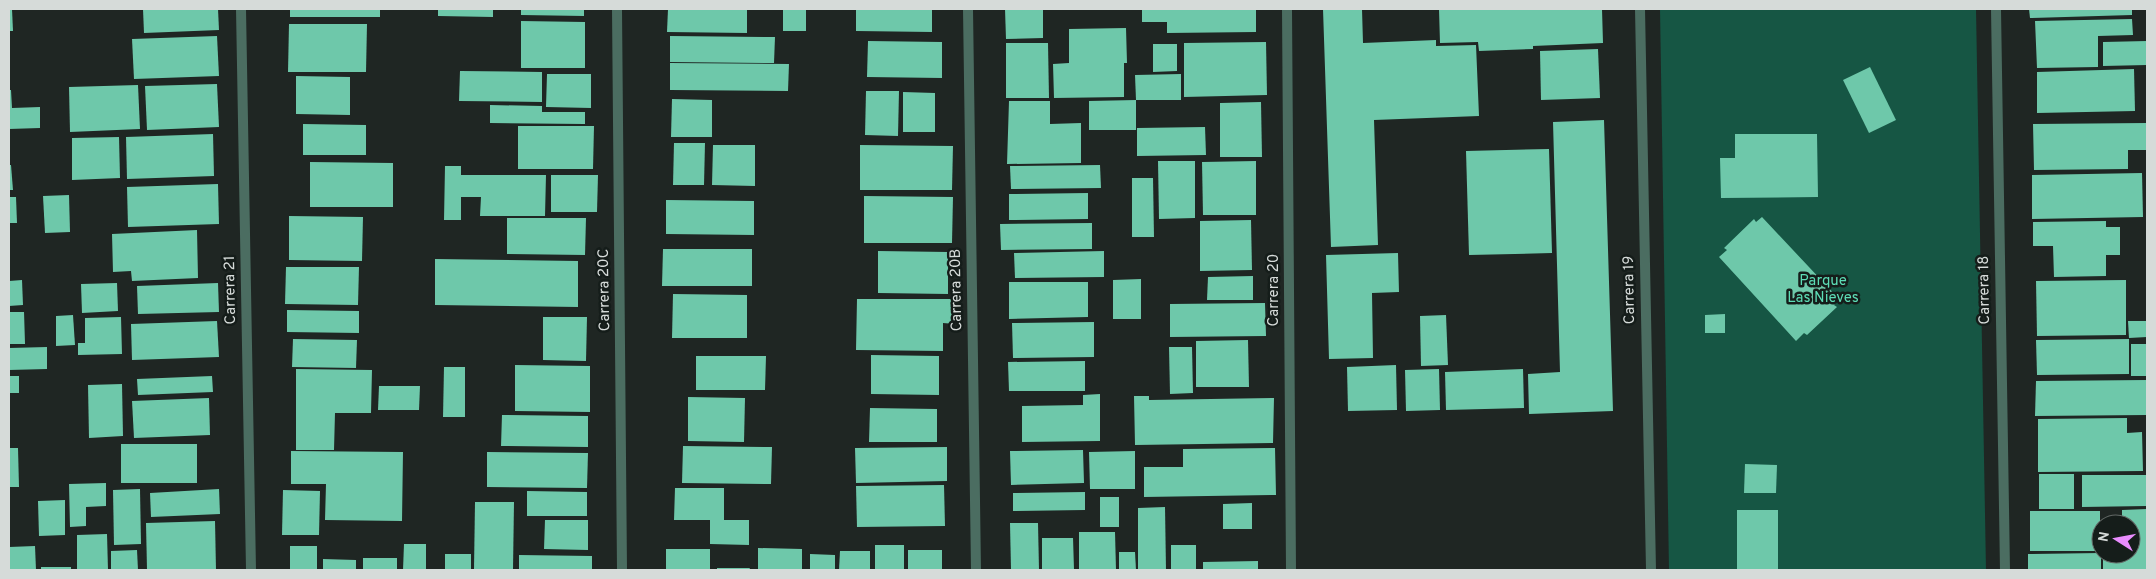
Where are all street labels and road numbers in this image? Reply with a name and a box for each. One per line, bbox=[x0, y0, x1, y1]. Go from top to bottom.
street label: Carrera 20C bbox=[595, 248, 615, 332]
street label: Carrera 20B bbox=[947, 248, 967, 332]
street label: Carrera 20 bbox=[1265, 254, 1284, 327]
street label: Carrera 21 bbox=[221, 255, 241, 325]
street label: Carrera 19 bbox=[1620, 255, 1640, 325]
street label: Carrera 18 bbox=[1975, 255, 1995, 325]

